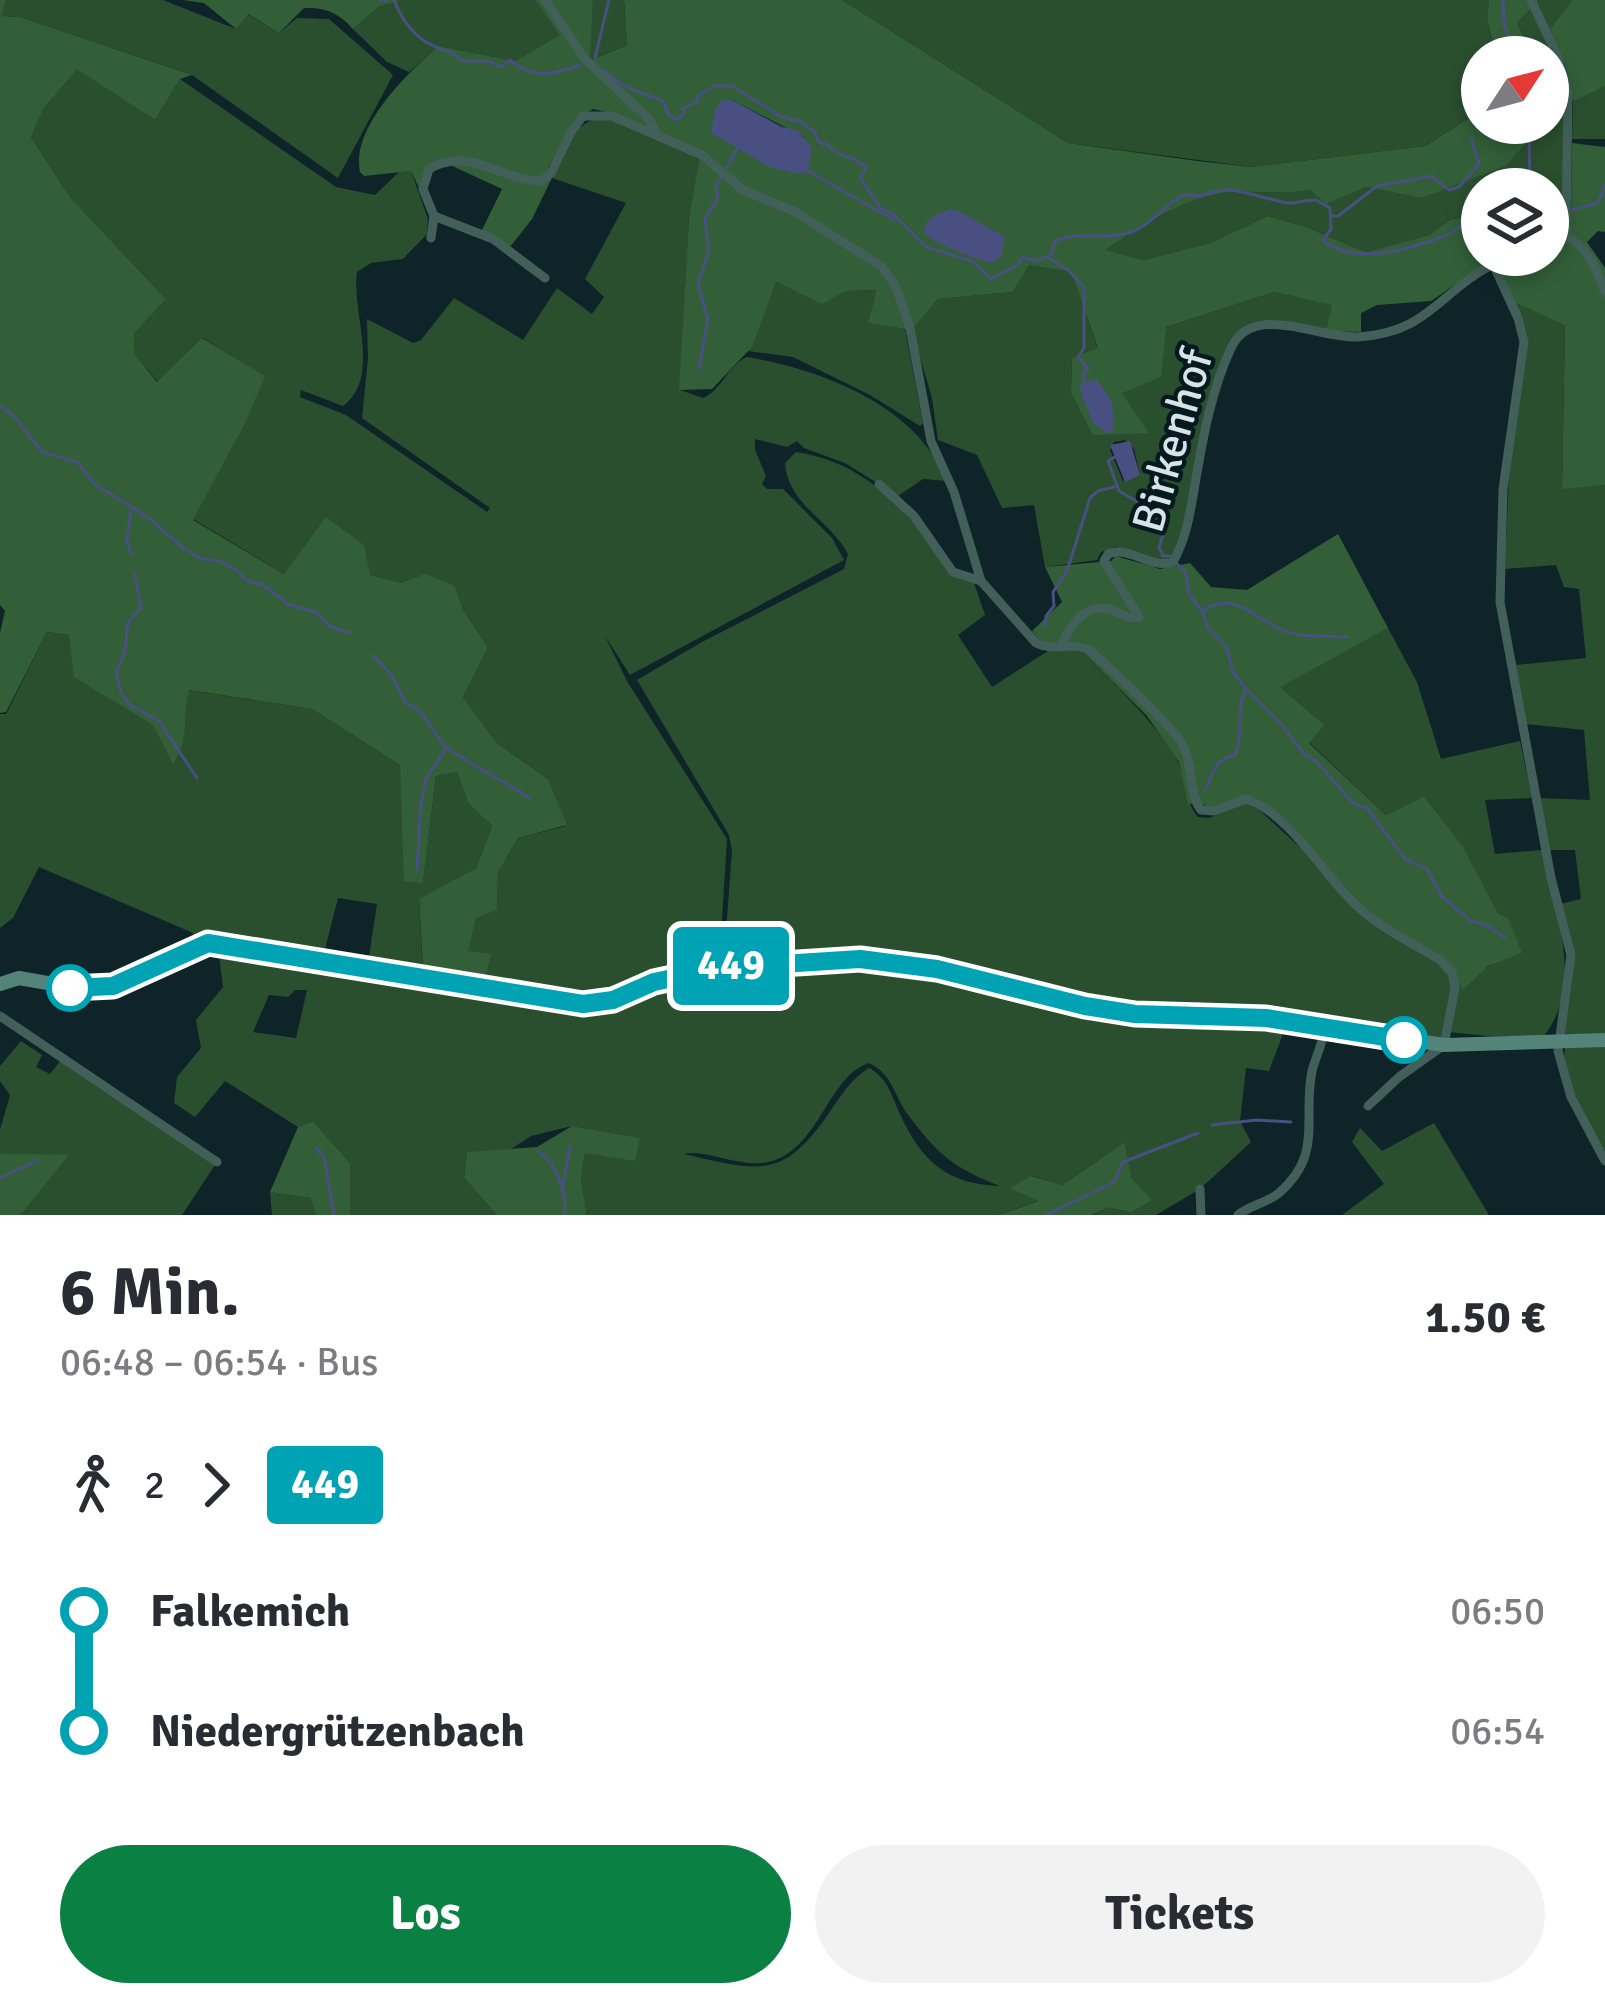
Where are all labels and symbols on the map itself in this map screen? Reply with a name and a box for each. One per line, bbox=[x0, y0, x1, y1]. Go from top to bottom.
north arrow bbox=[1461, 36, 1569, 144]
street label: Birkenhof bbox=[1121, 341, 1226, 539]
line badge: 449 bbox=[662, 927, 800, 1005]
unlabelled marker bbox=[48, 966, 92, 1010]
unlabelled marker bbox=[1382, 1018, 1426, 1062]

